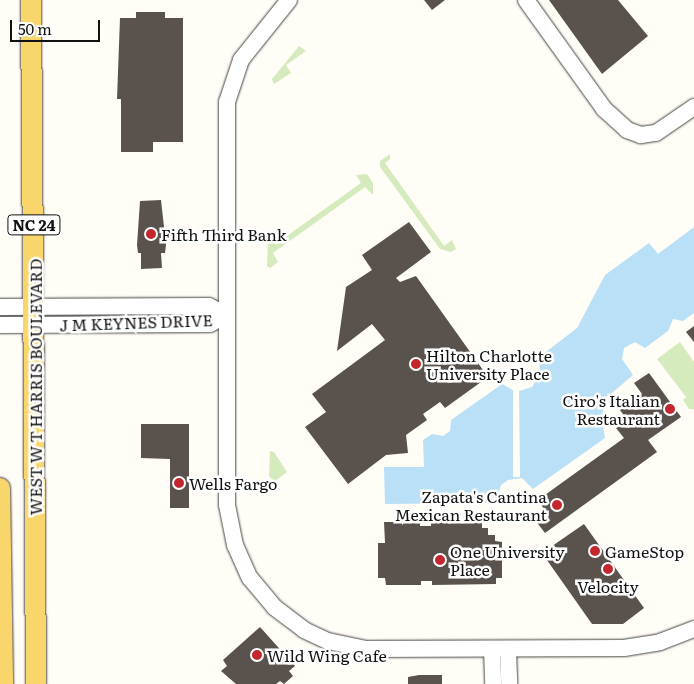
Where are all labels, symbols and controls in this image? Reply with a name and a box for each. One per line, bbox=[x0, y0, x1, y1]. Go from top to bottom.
scale bar bbox=[12, 10, 102, 42]
text: 50 m bbox=[18, 17, 52, 40]
road number: NC 24 bbox=[6, 212, 62, 238]
place label: Fifth Third Bank bbox=[161, 224, 287, 244]
marker: Fifth Third Bank bbox=[145, 228, 157, 240]
street label: WEST W T HARRIS BOULEVARD bbox=[25, 259, 45, 515]
street label: J M KEYNES DRIVE bbox=[59, 310, 213, 334]
place label: Hilton Charlotte University Place bbox=[426, 345, 552, 383]
marker: Hilton Charlotte University Place bbox=[410, 358, 422, 370]
place label: Ciro's Italian Restaurant bbox=[563, 390, 660, 428]
marker: Ciro's Italian Restaurant bbox=[664, 403, 676, 415]
place label: Wells Fargo bbox=[189, 473, 277, 493]
marker: Wells Fargo bbox=[173, 477, 185, 489]
place label: Zapata's Cantina Mexican Restaurant bbox=[395, 486, 547, 524]
marker: Zapata's Cantina Mexican Restaurant bbox=[551, 499, 563, 511]
place label: One University Place bbox=[450, 541, 565, 579]
place label: GameStop bbox=[605, 541, 684, 561]
marker: GameStop bbox=[589, 545, 601, 557]
marker: One University Place bbox=[434, 554, 446, 566]
marker: Velocity bbox=[602, 563, 614, 575]
place label: Velocity bbox=[577, 576, 639, 596]
place label: Wild Wing Cafe bbox=[267, 645, 387, 665]
marker: Wild Wing Cafe bbox=[251, 649, 263, 661]

